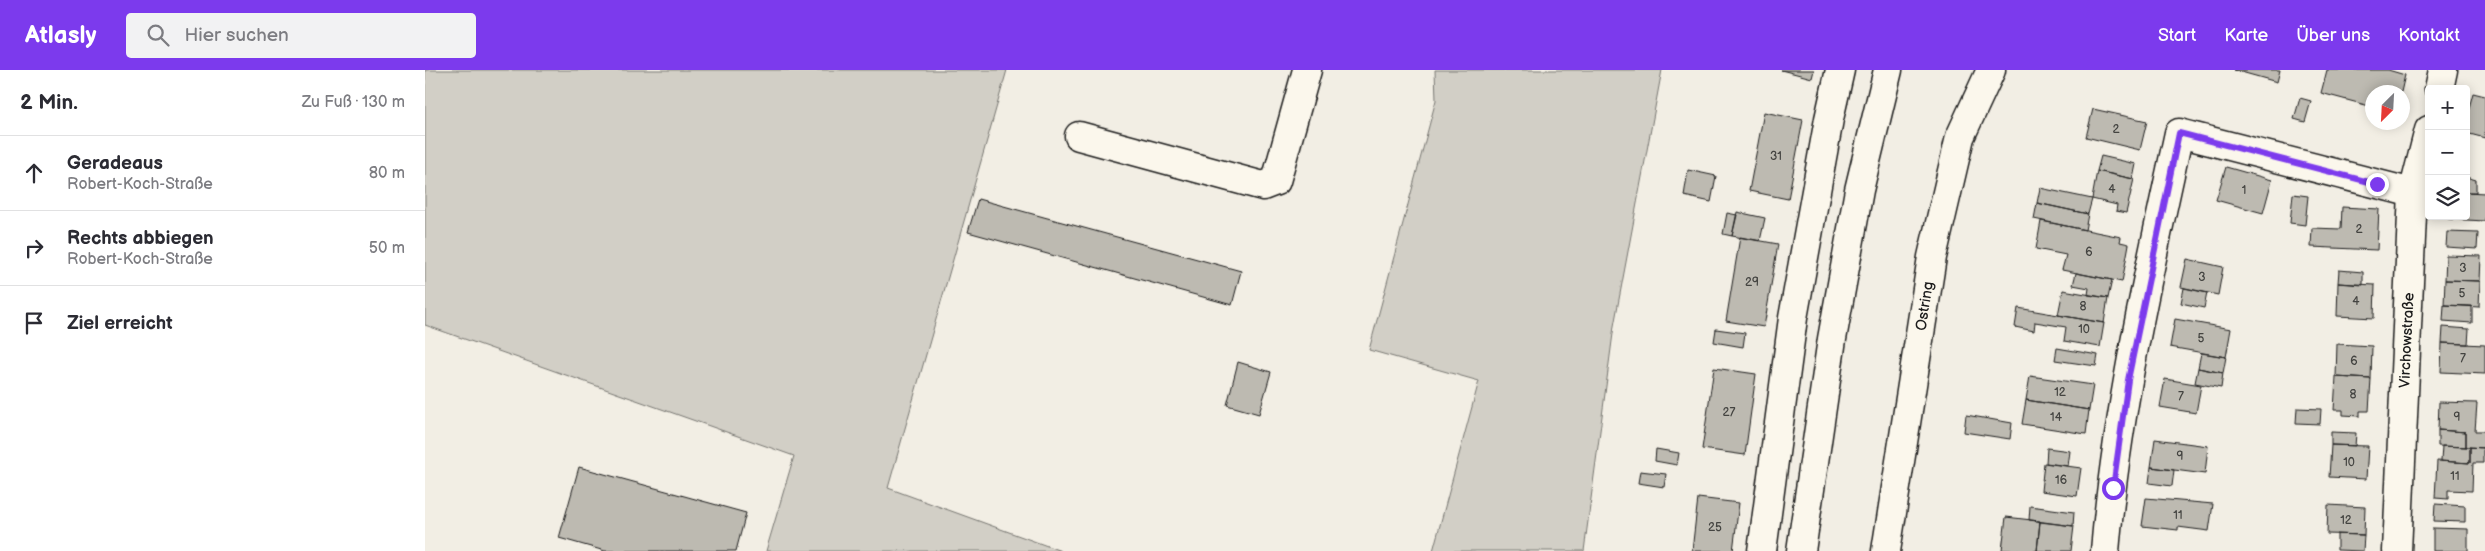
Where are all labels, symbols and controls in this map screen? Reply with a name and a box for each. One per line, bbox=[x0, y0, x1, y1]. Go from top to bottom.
search box bbox=[126, 13, 476, 58]
text: Atlasly bbox=[25, 21, 96, 50]
icon: search bbox=[144, 21, 172, 49]
text: Hier suchen bbox=[184, 24, 289, 47]
text: Start bbox=[2158, 25, 2196, 46]
text: Karte bbox=[2224, 25, 2268, 46]
text: Über uns bbox=[2296, 25, 2370, 46]
text: Kontakt bbox=[2398, 25, 2460, 46]
north arrow bbox=[2365, 85, 2410, 130]
map controls bbox=[2425, 85, 2470, 220]
button: + bbox=[2425, 85, 2470, 130]
text: 2 Min. bbox=[20, 90, 78, 115]
text: Zu Fuß · 130 m bbox=[302, 93, 405, 112]
house number: 2 bbox=[2112, 122, 2120, 137]
button: − bbox=[2425, 130, 2470, 175]
house number: 31 bbox=[1770, 149, 1782, 164]
text: Geradeaus bbox=[67, 152, 163, 175]
icon: ahead bbox=[20, 159, 48, 187]
text: 80 m bbox=[369, 164, 405, 183]
route end bbox=[2366, 173, 2389, 196]
text: Robert-Koch-Straße bbox=[67, 175, 213, 194]
button: layers bbox=[2425, 175, 2470, 220]
house number: 4 bbox=[2108, 182, 2116, 197]
house number: 1 bbox=[2242, 183, 2246, 198]
house number: 2 bbox=[2355, 222, 2363, 237]
text: Rechts abbiegen bbox=[67, 227, 214, 250]
icon: right bbox=[20, 234, 48, 262]
text: 50 m bbox=[369, 239, 405, 258]
house number: 6 bbox=[2085, 245, 2093, 260]
text: Robert-Koch-Straße bbox=[67, 250, 213, 269]
house number: 3 bbox=[2459, 261, 2467, 276]
house number: 3 bbox=[2198, 270, 2206, 285]
house number: 29 bbox=[1745, 275, 1759, 290]
street label: Ostring bbox=[1911, 280, 1938, 332]
house number: 5 bbox=[2459, 286, 2466, 301]
street label: Virchowstraße bbox=[2395, 292, 2418, 388]
house number: 4 bbox=[2352, 294, 2360, 309]
house number: 8 bbox=[2080, 299, 2087, 314]
icon: arrive bbox=[20, 309, 48, 337]
text: Ziel erreicht bbox=[67, 312, 173, 335]
house number: 10 bbox=[2078, 322, 2090, 337]
house number: 5 bbox=[2198, 331, 2205, 346]
house number: 7 bbox=[2460, 351, 2466, 366]
house number: 6 bbox=[2350, 354, 2358, 369]
house number: 12 bbox=[2054, 385, 2066, 400]
house number: 8 bbox=[2350, 387, 2357, 402]
house number: 7 bbox=[2178, 389, 2184, 404]
house number: 27 bbox=[1723, 405, 1736, 420]
house number: 14 bbox=[2050, 410, 2063, 425]
house number: 9 bbox=[2454, 410, 2461, 425]
house number: 9 bbox=[2177, 449, 2184, 464]
house number: 10 bbox=[2343, 455, 2355, 470]
house number: 11 bbox=[2450, 469, 2460, 484]
house number: 16 bbox=[2055, 473, 2067, 488]
route start bbox=[2102, 477, 2125, 500]
house number: 11 bbox=[2173, 508, 2183, 523]
house number: 12 bbox=[2340, 513, 2352, 528]
house number: 25 bbox=[1708, 520, 1722, 535]

